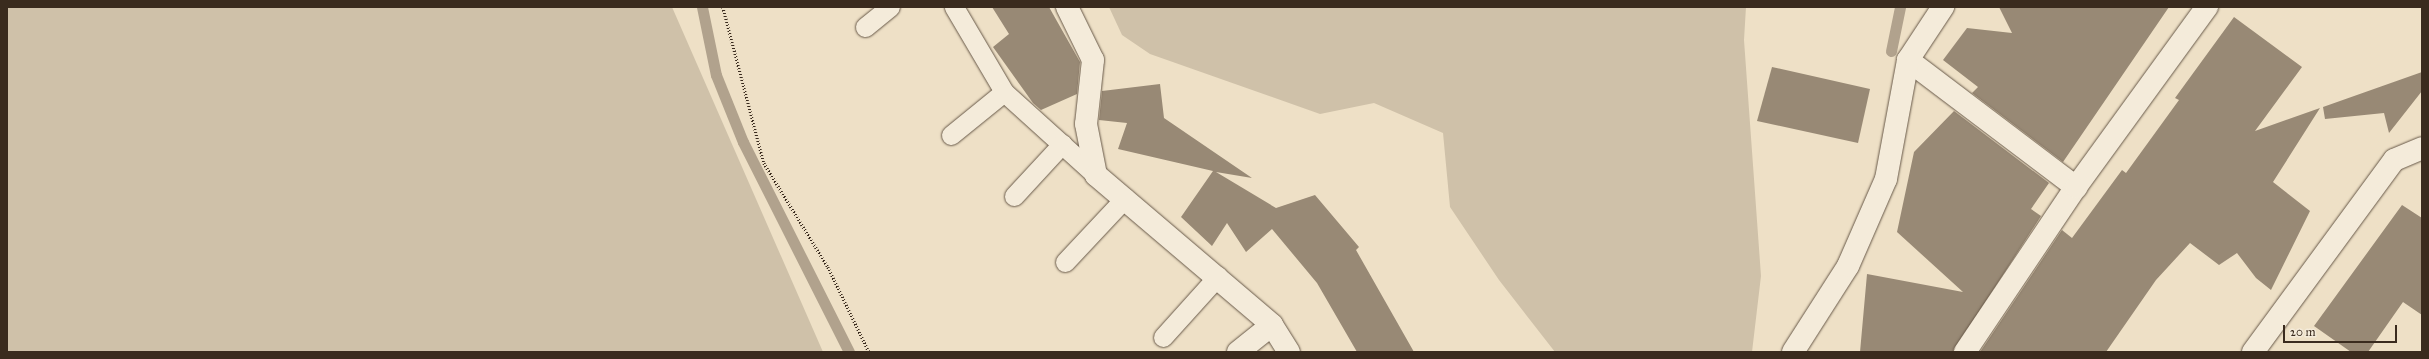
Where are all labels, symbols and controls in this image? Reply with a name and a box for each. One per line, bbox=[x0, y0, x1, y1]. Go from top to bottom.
scale bar bbox=[2285, 317, 2399, 343]
text: 20 m bbox=[2290, 325, 2316, 339]

